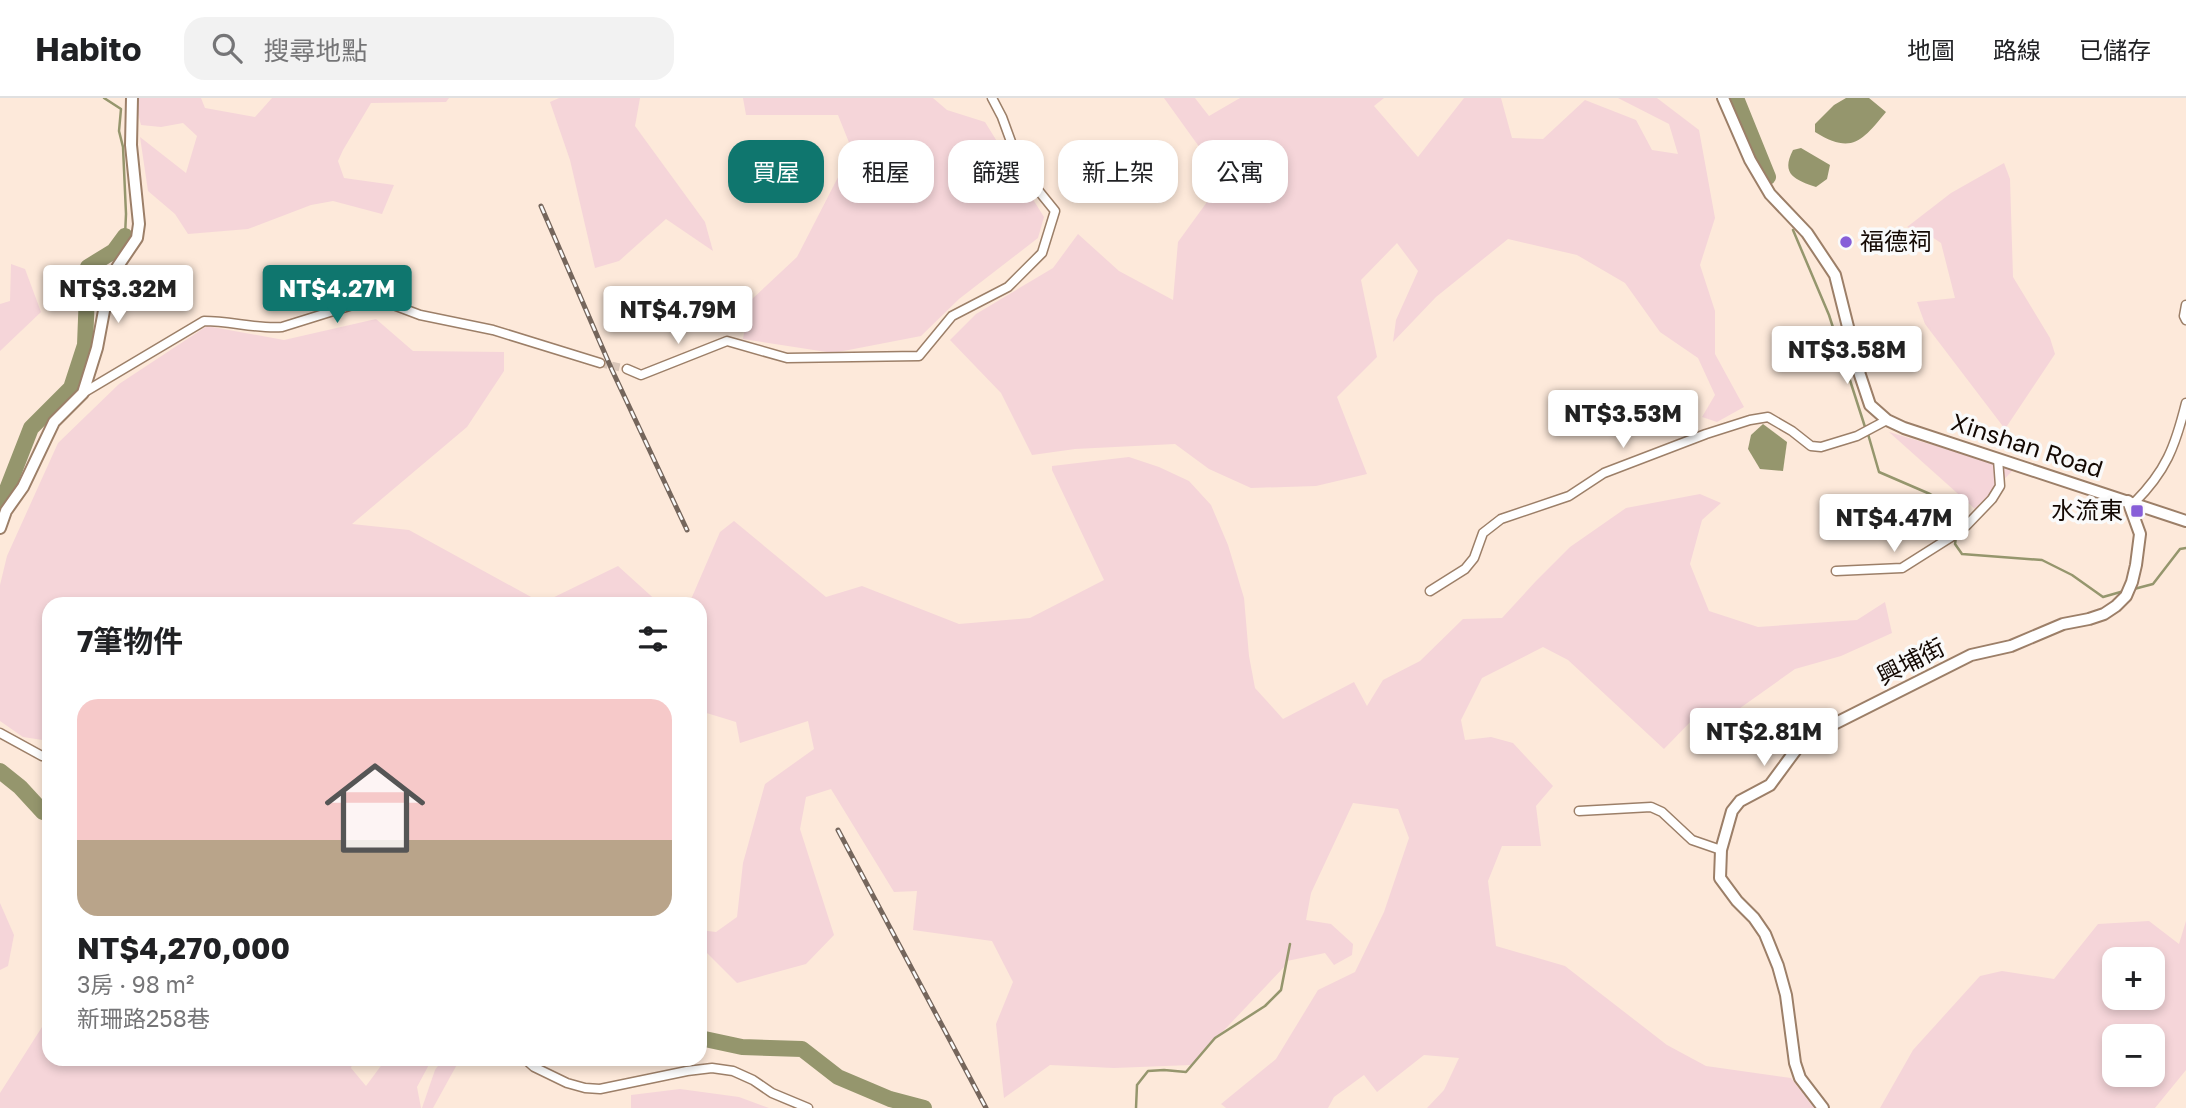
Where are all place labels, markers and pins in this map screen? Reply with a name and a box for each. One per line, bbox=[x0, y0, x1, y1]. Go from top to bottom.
place label: 福德祠 bbox=[1860, 226, 1932, 255]
marker: 福德祠 bbox=[1838, 234, 1854, 250]
pin: NT$3.32M bbox=[46, 266, 190, 325]
pin: NT$4.27M bbox=[265, 266, 409, 325]
pin: NT$4.79M bbox=[606, 286, 750, 346]
pin: NT$3.58M bbox=[1775, 327, 1919, 386]
pin: NT$3.53M bbox=[1551, 390, 1695, 450]
pin: NT$4.47M bbox=[1822, 494, 1966, 554]
place label: 水流東 bbox=[2051, 495, 2123, 524]
marker: 水流東 bbox=[2129, 503, 2145, 519]
pin: NT$2.81M bbox=[1692, 708, 1836, 768]

